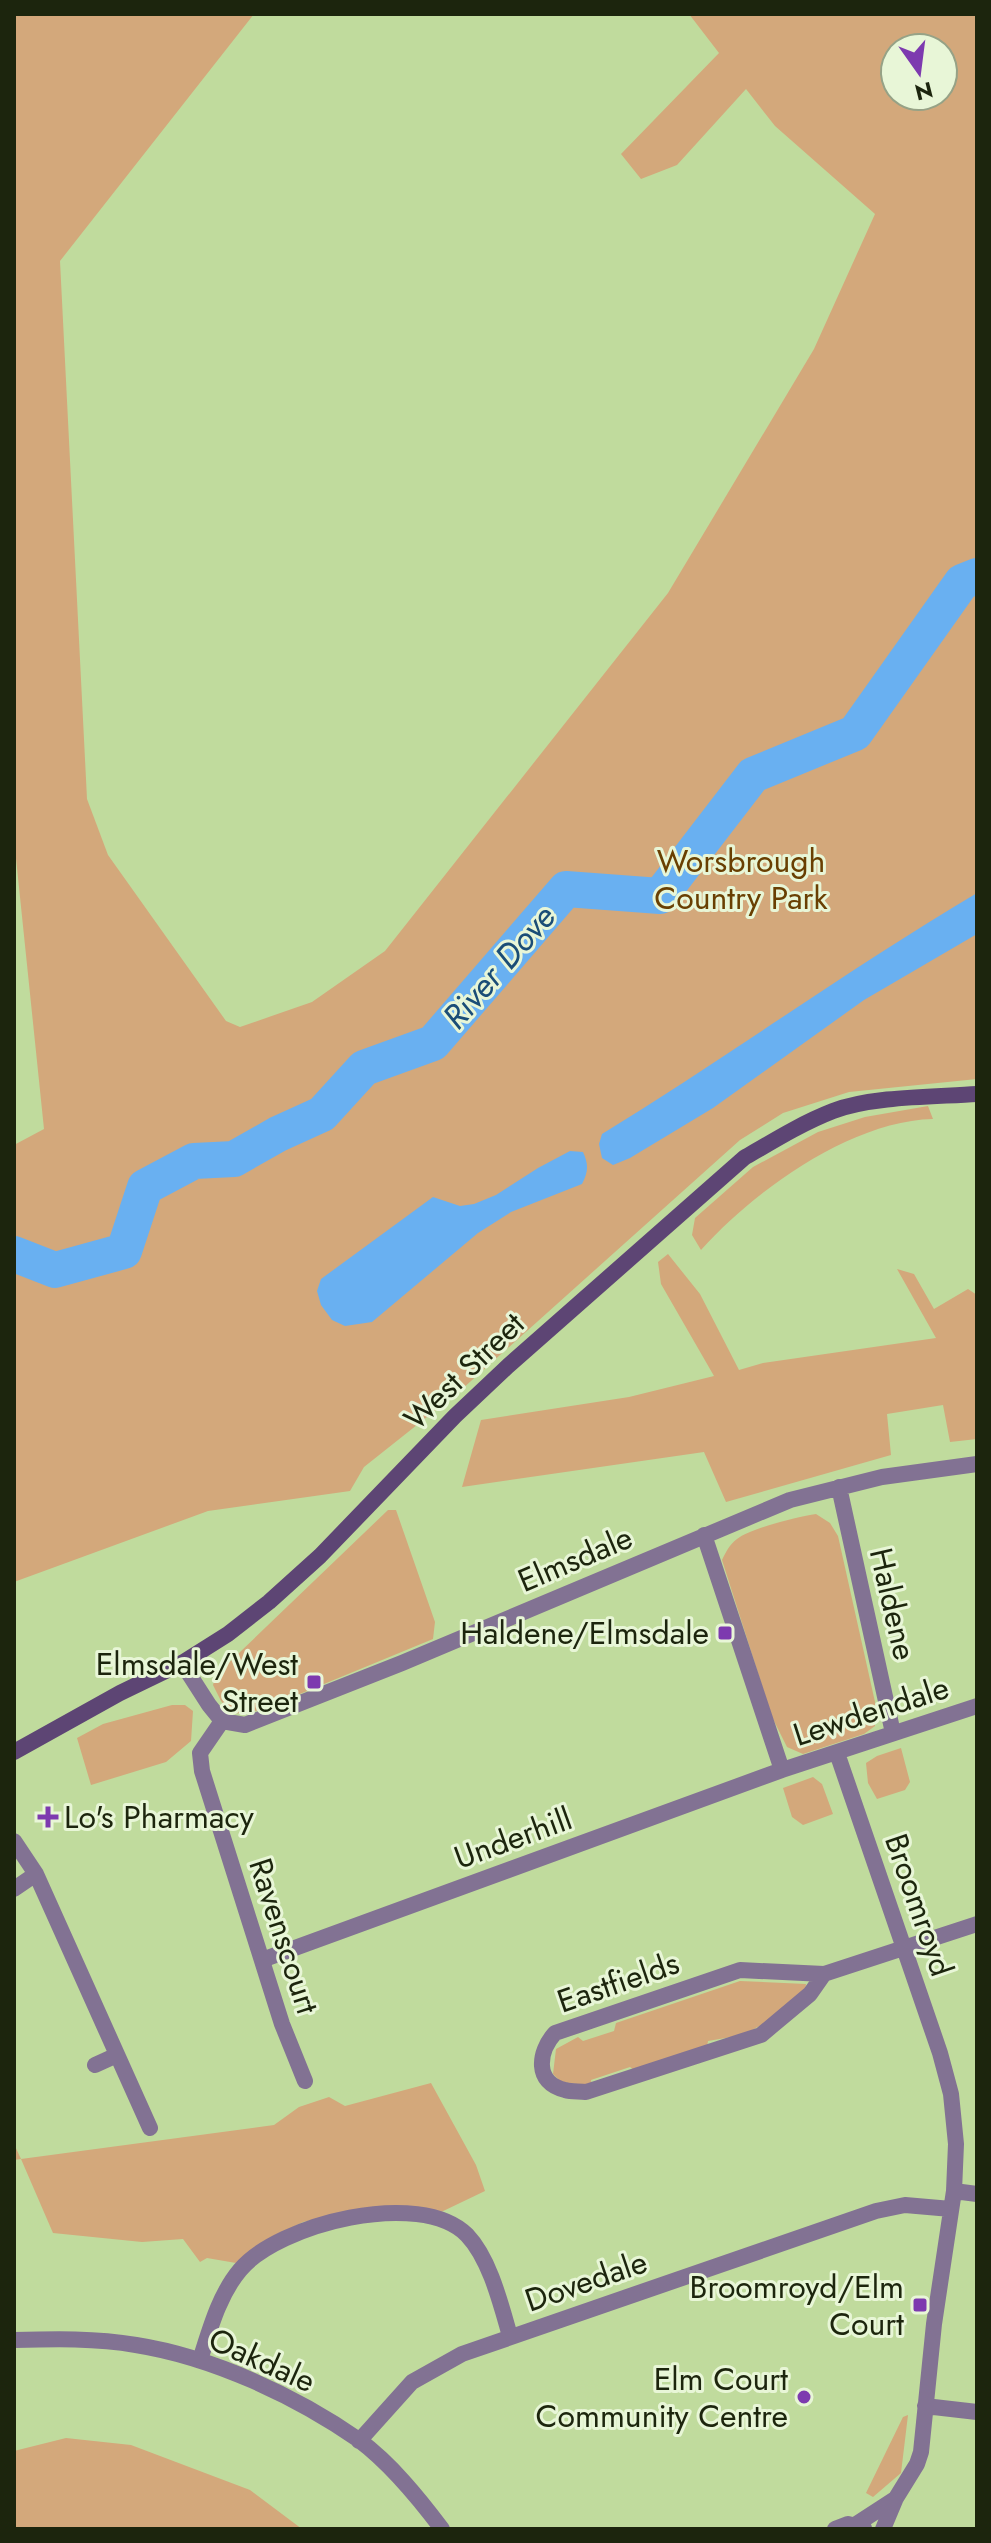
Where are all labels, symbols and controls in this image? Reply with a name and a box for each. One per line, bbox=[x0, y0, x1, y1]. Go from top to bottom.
north arrow bbox=[879, 32, 959, 112]
text: N bbox=[911, 74, 936, 109]
park label: Worsbrough Country Park bbox=[654, 838, 829, 921]
water label: River Dove bbox=[431, 894, 567, 1040]
street label: West Street bbox=[393, 1301, 535, 1440]
street label: Elmsdale bbox=[511, 1514, 639, 1604]
street label: Haldene bbox=[858, 1543, 928, 1665]
place label: Haldene/Elmsdale bbox=[460, 1610, 709, 1656]
marker: Haldene/Elmsdale bbox=[716, 1624, 734, 1642]
place label: Elmsdale/West Street bbox=[96, 1641, 298, 1724]
street label: Lewdendale bbox=[787, 1664, 955, 1758]
marker: Elmsdale/West Street bbox=[305, 1673, 323, 1691]
place label: Lo's Pharmacy bbox=[64, 1794, 255, 1840]
street label: Underhill bbox=[448, 1795, 578, 1881]
marker: Lo's Pharmacy bbox=[39, 1808, 57, 1826]
street label: Broomroyd bbox=[873, 1828, 965, 1982]
street label: Ravenscourt bbox=[237, 1852, 331, 2020]
street label: Eastfields bbox=[551, 1940, 685, 2024]
street label: Dovedale bbox=[519, 2239, 653, 2323]
place label: Broomroyd/Elm Court bbox=[690, 2264, 904, 2347]
marker: Broomroyd/Elm Court bbox=[911, 2296, 929, 2314]
street label: Oakdale bbox=[201, 2316, 323, 2404]
place label: Elm Court Community Centre bbox=[536, 2356, 788, 2439]
marker: Elm Court Community Centre bbox=[795, 2388, 813, 2406]

